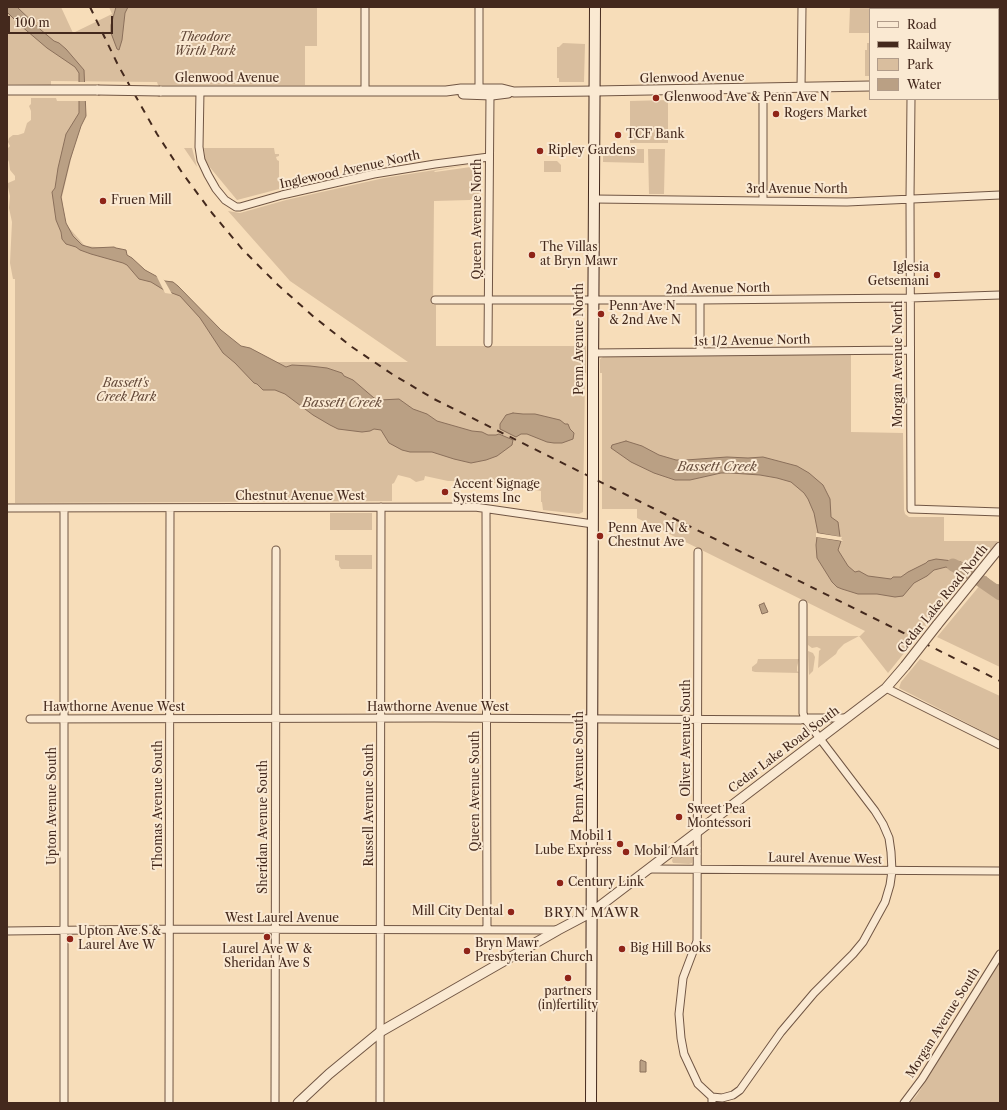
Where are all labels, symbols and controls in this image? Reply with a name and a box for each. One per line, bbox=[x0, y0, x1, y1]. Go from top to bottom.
scale bar bbox=[10, 8, 115, 34]
legend bbox=[869, 8, 999, 100]
text: 100 m bbox=[15, 15, 50, 30]
text: Road bbox=[907, 17, 937, 32]
park label: Theodore Wirth Park bbox=[174, 31, 236, 59]
text: Railway bbox=[907, 37, 952, 52]
text: Park bbox=[907, 57, 933, 72]
street label: Glenwood Avenue bbox=[640, 70, 744, 86]
street label: Glenwood Avenue bbox=[175, 72, 279, 86]
text: Water bbox=[907, 77, 941, 92]
place label: Glenwood Ave & Penn Ave N bbox=[664, 91, 830, 105]
marker: Glenwood Ave & Penn Ave N bbox=[651, 93, 661, 103]
place label: Rogers Market bbox=[784, 107, 867, 121]
marker: Rogers Market bbox=[771, 109, 781, 119]
place label: TCF Bank bbox=[626, 128, 684, 142]
marker: TCF Bank bbox=[613, 130, 623, 140]
place label: Ripley Gardens bbox=[548, 144, 635, 158]
marker: Ripley Gardens bbox=[535, 146, 545, 156]
street label: Inglewood Avenue North bbox=[279, 148, 421, 192]
street label: Queen Avenue North bbox=[471, 158, 485, 280]
street label: 3rd Avenue North bbox=[746, 183, 848, 197]
place label: Fruen Mill bbox=[111, 194, 172, 208]
marker: Fruen Mill bbox=[98, 196, 108, 206]
place label: The Villas at Bryn Mawr bbox=[540, 241, 618, 269]
marker: The Villas at Bryn Mawr bbox=[527, 250, 537, 260]
place label: Iglesia Getsemani bbox=[868, 261, 929, 289]
marker: Iglesia Getsemani bbox=[932, 270, 942, 280]
street label: 2nd Avenue North bbox=[666, 281, 770, 297]
street label: Penn Avenue North bbox=[573, 283, 587, 395]
place label: Penn Ave N & 2nd Ave N bbox=[609, 300, 681, 328]
street label: Morgan Avenue North bbox=[892, 300, 906, 428]
marker: Penn Ave N & 2nd Ave N bbox=[596, 309, 606, 319]
street label: 1st 1/2 Avenue North bbox=[694, 333, 810, 349]
park label: Bassett's Creek Park bbox=[96, 377, 156, 405]
water label: Bassett Creek bbox=[302, 395, 382, 411]
water label: Bassett Creek bbox=[677, 459, 757, 475]
place label: Accent Signage Systems Inc bbox=[453, 478, 540, 506]
marker: Accent Signage Systems Inc bbox=[440, 487, 450, 497]
street label: Chestnut Avenue West bbox=[235, 490, 365, 504]
place label: Penn Ave N & Chestnut Ave bbox=[608, 522, 688, 550]
marker: Penn Ave N & Chestnut Ave bbox=[595, 531, 605, 541]
street label: Cedar Lake Road North bbox=[895, 542, 991, 656]
street label: Oliver Avenue South bbox=[680, 679, 694, 797]
street label: Hawthorne Avenue West bbox=[43, 701, 185, 715]
street label: Hawthorne Avenue West bbox=[367, 701, 509, 715]
street label: Cedar Lake Road South bbox=[726, 704, 842, 796]
street label: Penn Avenue South bbox=[573, 711, 587, 823]
street label: Queen Avenue South bbox=[469, 730, 483, 852]
street label: Thomas Avenue South bbox=[152, 740, 166, 870]
street label: Russell Avenue South bbox=[363, 743, 377, 867]
street label: Upton Avenue South bbox=[46, 747, 60, 865]
street label: Sheridan Avenue South bbox=[257, 760, 271, 894]
place label: Sweet Pea Montessori bbox=[687, 803, 751, 831]
marker: Sweet Pea Montessori bbox=[674, 812, 684, 822]
place label: Mobil 1 Lube Express bbox=[535, 830, 612, 858]
marker: Mobil 1 Lube Express bbox=[615, 839, 625, 849]
place label: Mobil Mart bbox=[634, 845, 698, 859]
marker: Mobil Mart bbox=[621, 847, 631, 857]
street label: Laurel Avenue West bbox=[768, 851, 882, 867]
place label: Century Link bbox=[568, 876, 644, 890]
marker: Century Link bbox=[555, 878, 565, 888]
place label: Mill City Dental bbox=[412, 905, 503, 919]
district label: BRYN MAWR bbox=[544, 905, 640, 921]
marker: Mill City Dental bbox=[506, 907, 516, 917]
street label: West Laurel Avenue bbox=[225, 912, 339, 926]
place label: Upton Ave S & Laurel Ave W bbox=[78, 925, 161, 953]
marker: Laurel Ave W & Sheridan Ave S bbox=[262, 932, 272, 942]
marker: Upton Ave S & Laurel Ave W bbox=[65, 934, 75, 944]
place label: Bryn Mawr Presbyterian Church bbox=[475, 937, 593, 965]
place label: Big Hill Books bbox=[630, 942, 711, 956]
place label: Laurel Ave W & Sheridan Ave S bbox=[222, 943, 312, 971]
marker: Big Hill Books bbox=[617, 944, 627, 954]
marker: Bryn Mawr Presbyterian Church bbox=[462, 946, 472, 956]
street label: Morgan Avenue South bbox=[903, 965, 983, 1081]
marker: partners (in)fertility bbox=[563, 973, 573, 983]
place label: partners (in)fertility bbox=[538, 985, 598, 1013]

